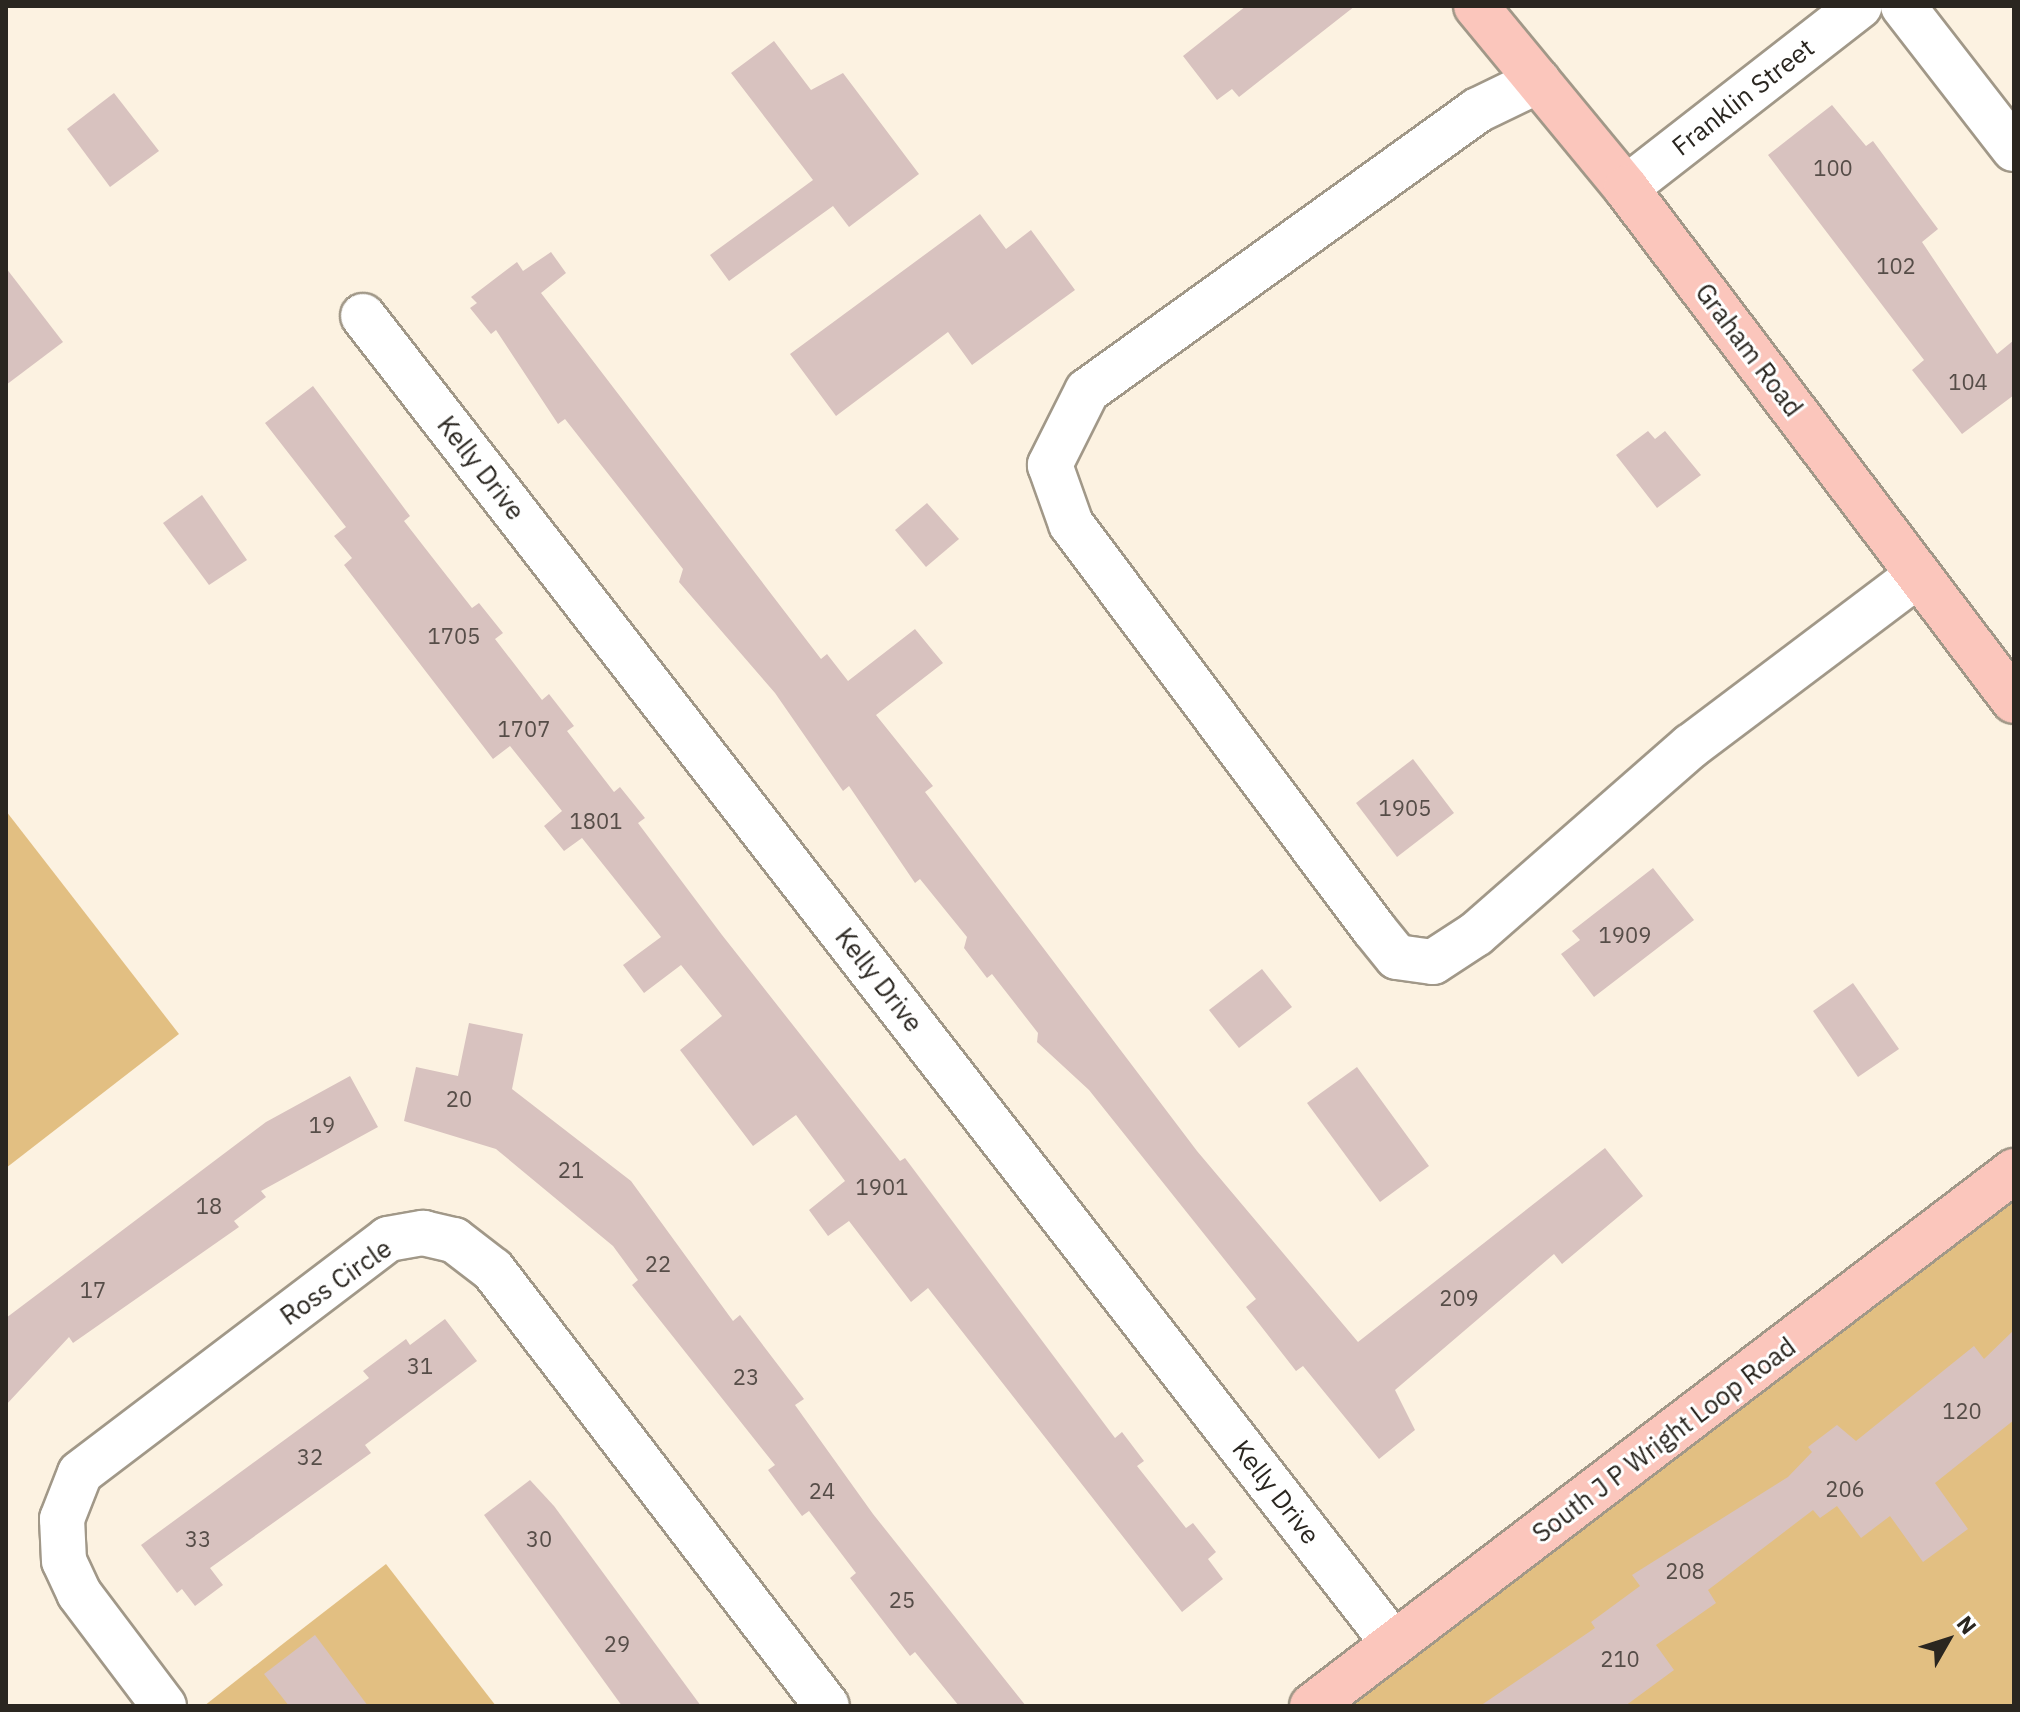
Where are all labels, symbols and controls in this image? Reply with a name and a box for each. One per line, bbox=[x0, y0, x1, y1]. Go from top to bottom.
street label: Franklin Street bbox=[1666, 32, 1820, 162]
house number: 100 bbox=[1813, 155, 1853, 181]
house number: 102 bbox=[1876, 253, 1916, 279]
street label: Graham Road bbox=[1689, 277, 1809, 423]
house number: 104 bbox=[1948, 369, 1988, 395]
street label: Kelly Drive bbox=[431, 410, 531, 526]
house number: 1705 bbox=[428, 623, 480, 649]
house number: 1707 bbox=[498, 716, 550, 742]
house number: 1905 bbox=[1379, 795, 1431, 821]
house number: 1801 bbox=[570, 808, 622, 834]
street label: Kelly Drive bbox=[829, 922, 929, 1038]
house number: 1909 bbox=[1599, 922, 1651, 948]
house number: 20 bbox=[446, 1086, 472, 1112]
house number: 19 bbox=[309, 1112, 335, 1138]
house number: 21 bbox=[558, 1157, 584, 1183]
house number: 1901 bbox=[856, 1174, 908, 1200]
house number: 18 bbox=[196, 1193, 222, 1219]
street label: Ross Circle bbox=[274, 1232, 398, 1332]
house number: 22 bbox=[645, 1251, 671, 1277]
house number: 17 bbox=[80, 1277, 106, 1303]
house number: 209 bbox=[1439, 1285, 1479, 1311]
street label: South J P Wright Loop Road bbox=[1526, 1331, 1802, 1549]
house number: 31 bbox=[407, 1353, 433, 1379]
house number: 23 bbox=[733, 1364, 759, 1390]
house number: 120 bbox=[1942, 1398, 1982, 1424]
street label: Kelly Drive bbox=[1226, 1434, 1326, 1550]
house number: 32 bbox=[297, 1444, 323, 1470]
house number: 206 bbox=[1825, 1476, 1865, 1502]
house number: 24 bbox=[809, 1478, 835, 1504]
house number: 33 bbox=[185, 1526, 211, 1552]
house number: 30 bbox=[526, 1526, 552, 1552]
house number: 208 bbox=[1665, 1558, 1705, 1584]
house number: 25 bbox=[889, 1587, 915, 1613]
north arrow bbox=[1908, 1600, 1988, 1680]
text: N bbox=[1951, 1609, 1983, 1640]
house number: 29 bbox=[604, 1631, 630, 1657]
house number: 210 bbox=[1600, 1646, 1640, 1672]

